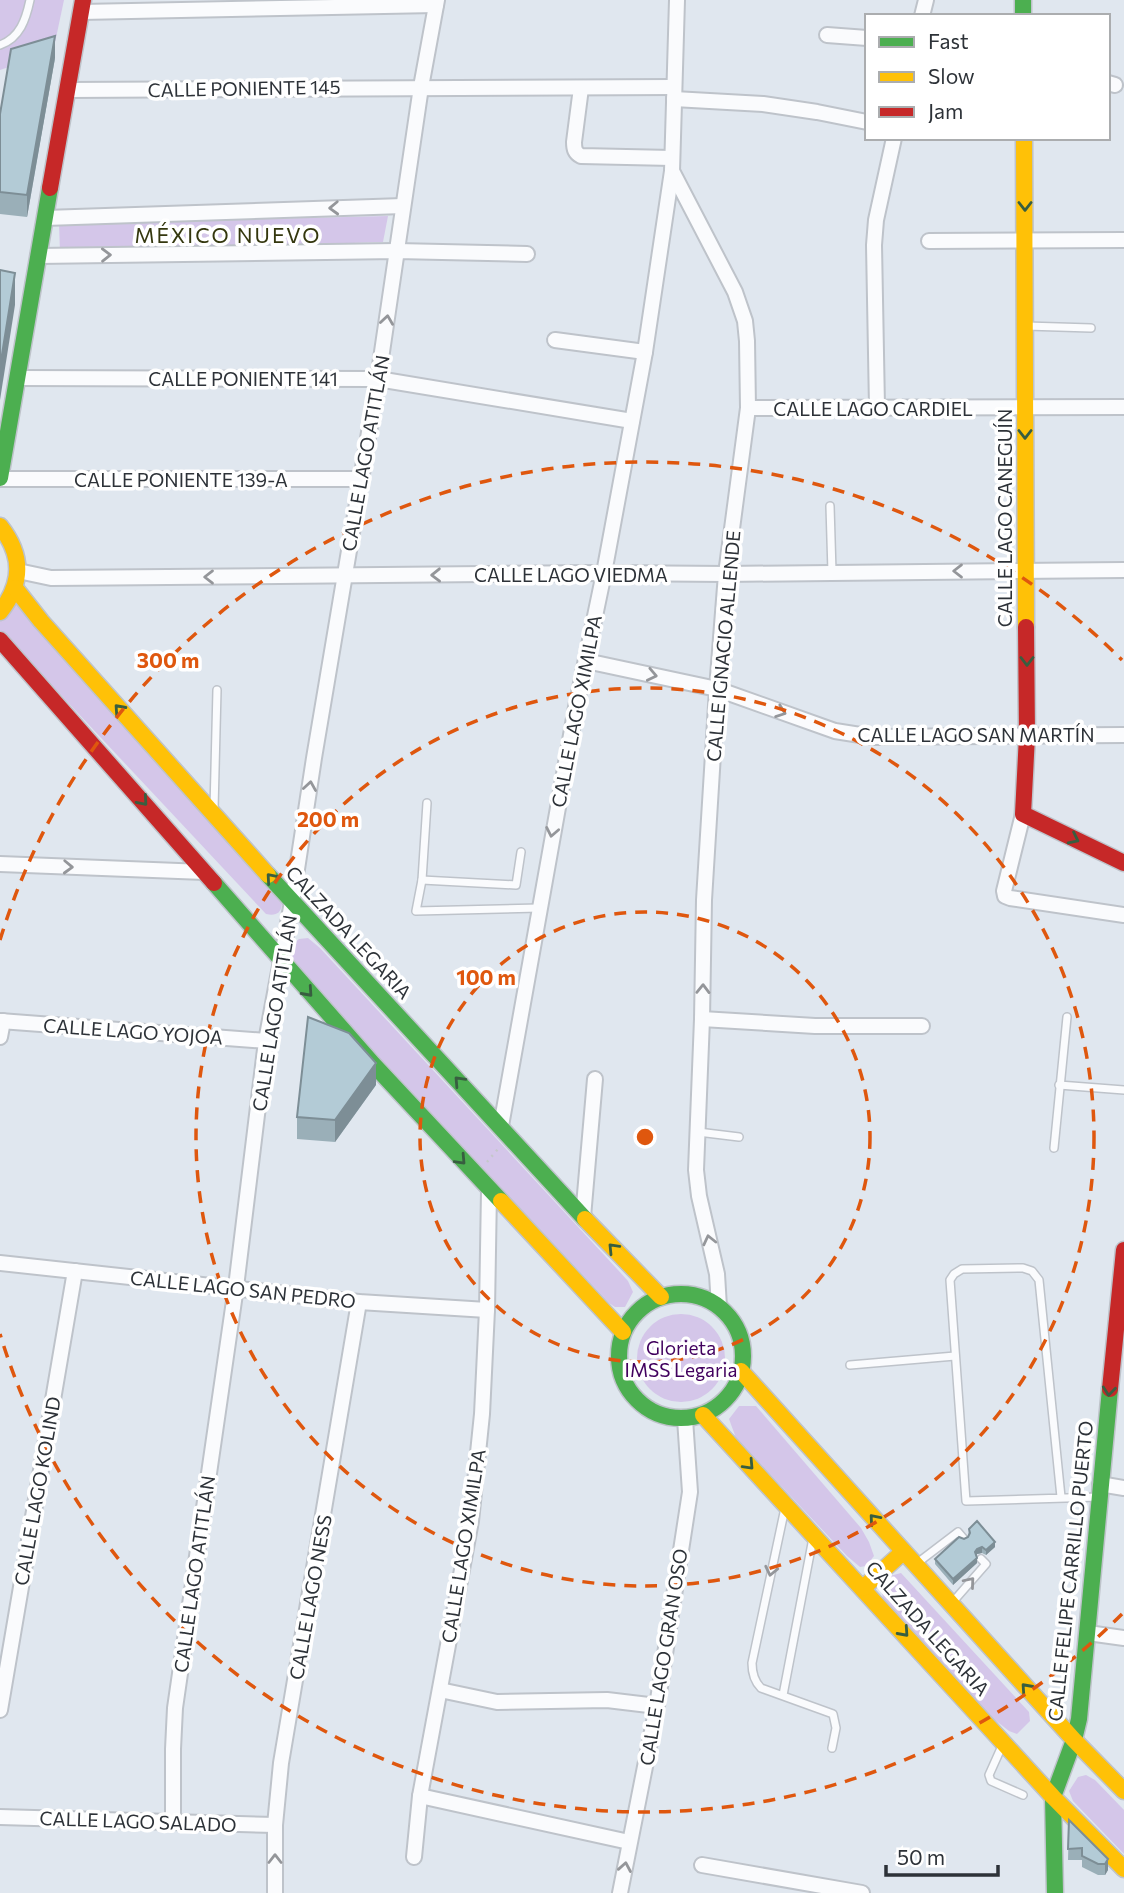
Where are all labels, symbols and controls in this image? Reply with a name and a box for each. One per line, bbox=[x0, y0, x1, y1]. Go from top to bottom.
legend bbox=[865, 14, 1110, 140]
text: Fast bbox=[928, 28, 969, 53]
text: Slow bbox=[928, 63, 975, 88]
street label: CALLE PONIENTE 145 bbox=[147, 75, 341, 101]
text: Jam bbox=[928, 98, 963, 123]
one-way arrow bbox=[329, 201, 340, 216]
one-way arrow bbox=[1017, 202, 1033, 212]
district label: MÉXICO NUEVO bbox=[134, 222, 322, 247]
one-way arrow bbox=[101, 248, 112, 263]
one-way arrow bbox=[379, 314, 394, 326]
street label: CALLE LAGO ATITLÁN bbox=[336, 353, 394, 553]
street label: CALLE PONIENTE 141 bbox=[148, 367, 338, 390]
street label: CALLE LAGO CARDIEL bbox=[773, 397, 973, 420]
street label: CALLE LAGO CANEGUÍN bbox=[993, 409, 1016, 627]
one-way arrow bbox=[1017, 429, 1033, 440]
street label: CALLE PONIENTE 139-A bbox=[74, 468, 288, 491]
street label: CALLE IGNACIO ALLENDE bbox=[701, 529, 745, 763]
street label: CALLE LAGO VIEDMA bbox=[474, 563, 668, 586]
one-way arrow bbox=[952, 563, 962, 579]
one-way arrow bbox=[430, 567, 441, 583]
one-way arrow bbox=[203, 569, 213, 585]
street label: CALLE LAGO XIMILPA bbox=[546, 613, 606, 809]
text: 300 m bbox=[137, 647, 199, 672]
one-way arrow bbox=[1019, 656, 1034, 667]
one-way arrow bbox=[646, 667, 658, 681]
one-way arrow bbox=[114, 704, 127, 717]
one-way arrow bbox=[775, 704, 787, 718]
street label: CALLE LAGO SAN MARTÍN bbox=[858, 723, 1095, 746]
one-way arrow bbox=[302, 780, 317, 792]
one-way arrow bbox=[135, 793, 147, 806]
text: 200 m bbox=[297, 806, 359, 831]
one-way arrow bbox=[546, 826, 561, 838]
one-way arrow bbox=[1067, 830, 1079, 844]
one-way arrow bbox=[63, 859, 74, 874]
street label: CALZADA LEGARIA bbox=[281, 861, 417, 1003]
one-way arrow bbox=[267, 873, 279, 886]
street label: CALLE LAGO ATITLÁN bbox=[247, 913, 301, 1113]
text: 100 m bbox=[456, 964, 516, 989]
one-way arrow bbox=[300, 983, 312, 996]
one-way arrow bbox=[695, 983, 711, 994]
street label: CALLE LAGO YOJOA bbox=[42, 1013, 224, 1049]
one-way arrow bbox=[454, 1076, 467, 1089]
centre of rings bbox=[633, 1125, 657, 1149]
one-way arrow bbox=[453, 1152, 465, 1165]
one-way arrow bbox=[702, 1234, 717, 1246]
one-way arrow bbox=[609, 1243, 622, 1256]
street label: CALLE LAGO SAN PEDRO bbox=[129, 1266, 357, 1312]
park label: Glorieta IMSS Legaria bbox=[625, 1336, 737, 1381]
one-way arrow bbox=[1102, 1386, 1117, 1397]
street label: CALLE LAGO KOLIND bbox=[9, 1395, 65, 1587]
street label: CALLE FELIPE CARRILLO PUERTO bbox=[1043, 1420, 1097, 1722]
street label: CALLE LAGO XIMILPA bbox=[436, 1447, 490, 1645]
one-way arrow bbox=[741, 1457, 754, 1470]
street label: CALLE LAGO ATITLÁN bbox=[169, 1474, 219, 1674]
street label: CALLE LAGO NESS bbox=[284, 1513, 336, 1681]
one-way arrow bbox=[870, 1514, 882, 1527]
street label: CALLE LAGO GRAN OSO bbox=[634, 1547, 692, 1767]
street label: CALZADA LEGARIA bbox=[861, 1556, 995, 1700]
one-way arrow bbox=[764, 1565, 779, 1577]
one-way arrow bbox=[962, 1577, 974, 1590]
one-way arrow bbox=[895, 1624, 908, 1637]
one-way arrow bbox=[1022, 1683, 1035, 1696]
street label: CALLE LAGO SALADO bbox=[39, 1806, 237, 1836]
scale bar bbox=[886, 1834, 998, 1878]
text: 50 m bbox=[897, 1844, 945, 1869]
one-way arrow bbox=[267, 1853, 283, 1864]
one-way arrow bbox=[617, 1862, 632, 1873]

